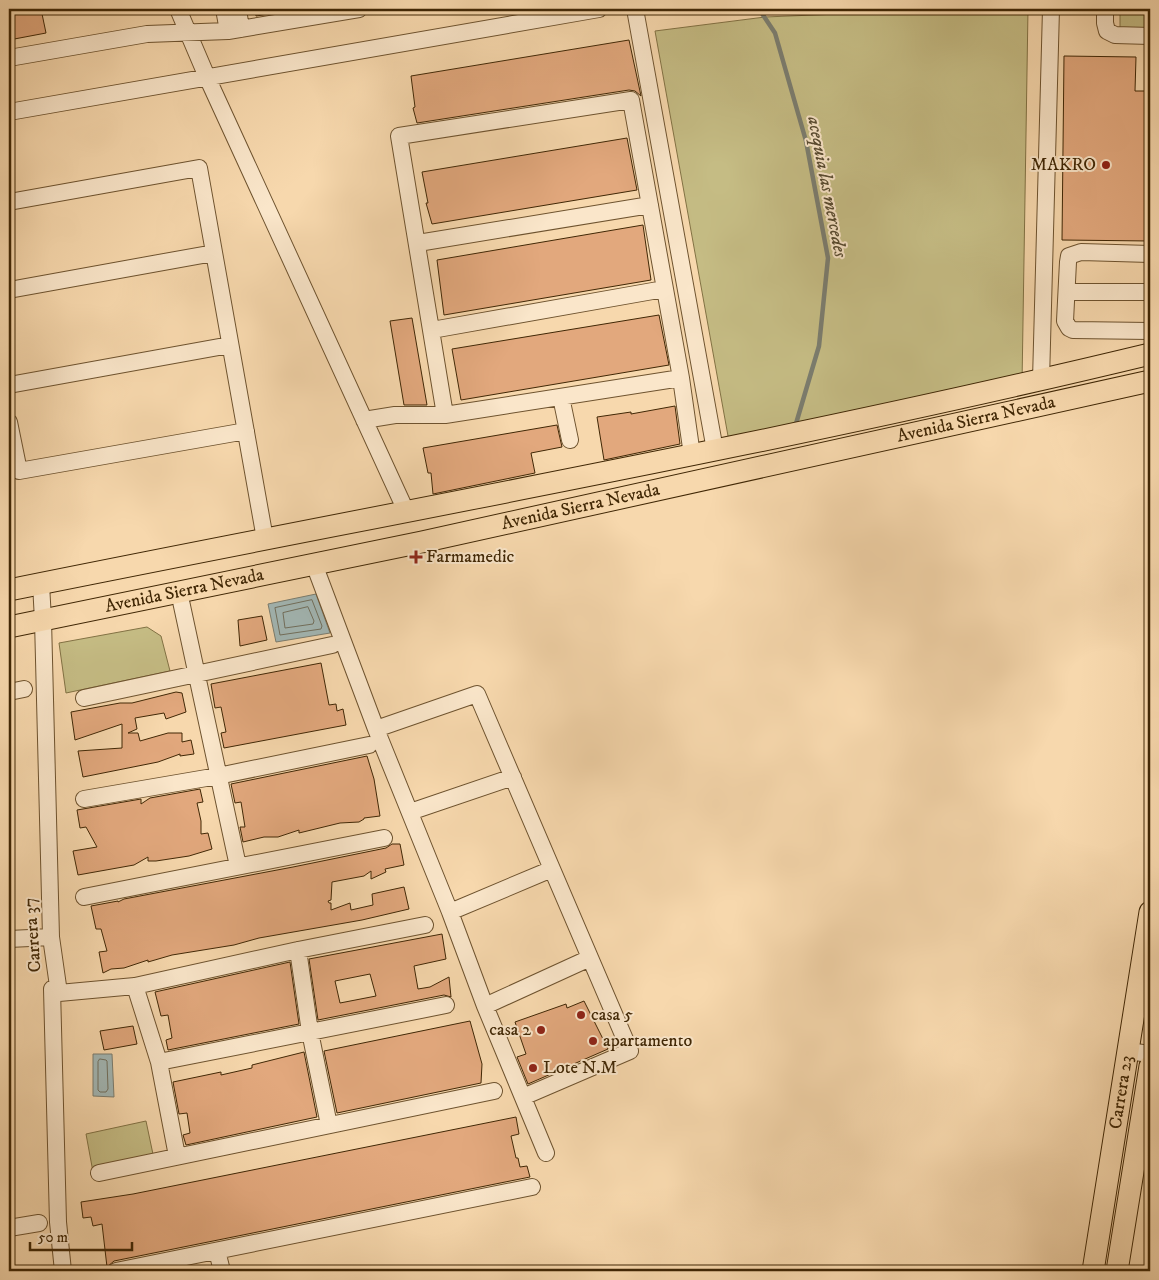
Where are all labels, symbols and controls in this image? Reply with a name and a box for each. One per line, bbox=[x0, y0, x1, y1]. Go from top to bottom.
water label: acequia las mercedes bbox=[801, 114, 852, 261]
place label: MAKRO bbox=[1031, 154, 1096, 176]
marker: MAKRO bbox=[1100, 159, 1112, 171]
street label: Avenida Sierra Nevada bbox=[895, 391, 1058, 448]
street label: Avenida Sierra Nevada bbox=[499, 479, 662, 535]
place label: Farmamedic bbox=[426, 546, 515, 568]
marker: Farmamedic bbox=[410, 551, 422, 563]
street label: Avenida Sierra Nevada bbox=[103, 564, 266, 618]
street label: Carrera 37 bbox=[19, 897, 47, 973]
place label: casa 5 bbox=[591, 1004, 633, 1026]
marker: casa 5 bbox=[575, 1009, 587, 1021]
place label: casa 2 bbox=[489, 1019, 531, 1041]
marker: casa 2 bbox=[535, 1024, 547, 1036]
place label: apartamento bbox=[603, 1030, 692, 1052]
marker: apartamento bbox=[587, 1035, 599, 1047]
street label: Carrera 23 bbox=[1105, 1054, 1138, 1131]
place label: Lote N.M bbox=[543, 1057, 617, 1079]
marker: Lote N.M bbox=[527, 1062, 539, 1074]
scale bar bbox=[30, 1220, 132, 1252]
text: 50 m bbox=[38, 1228, 68, 1247]

